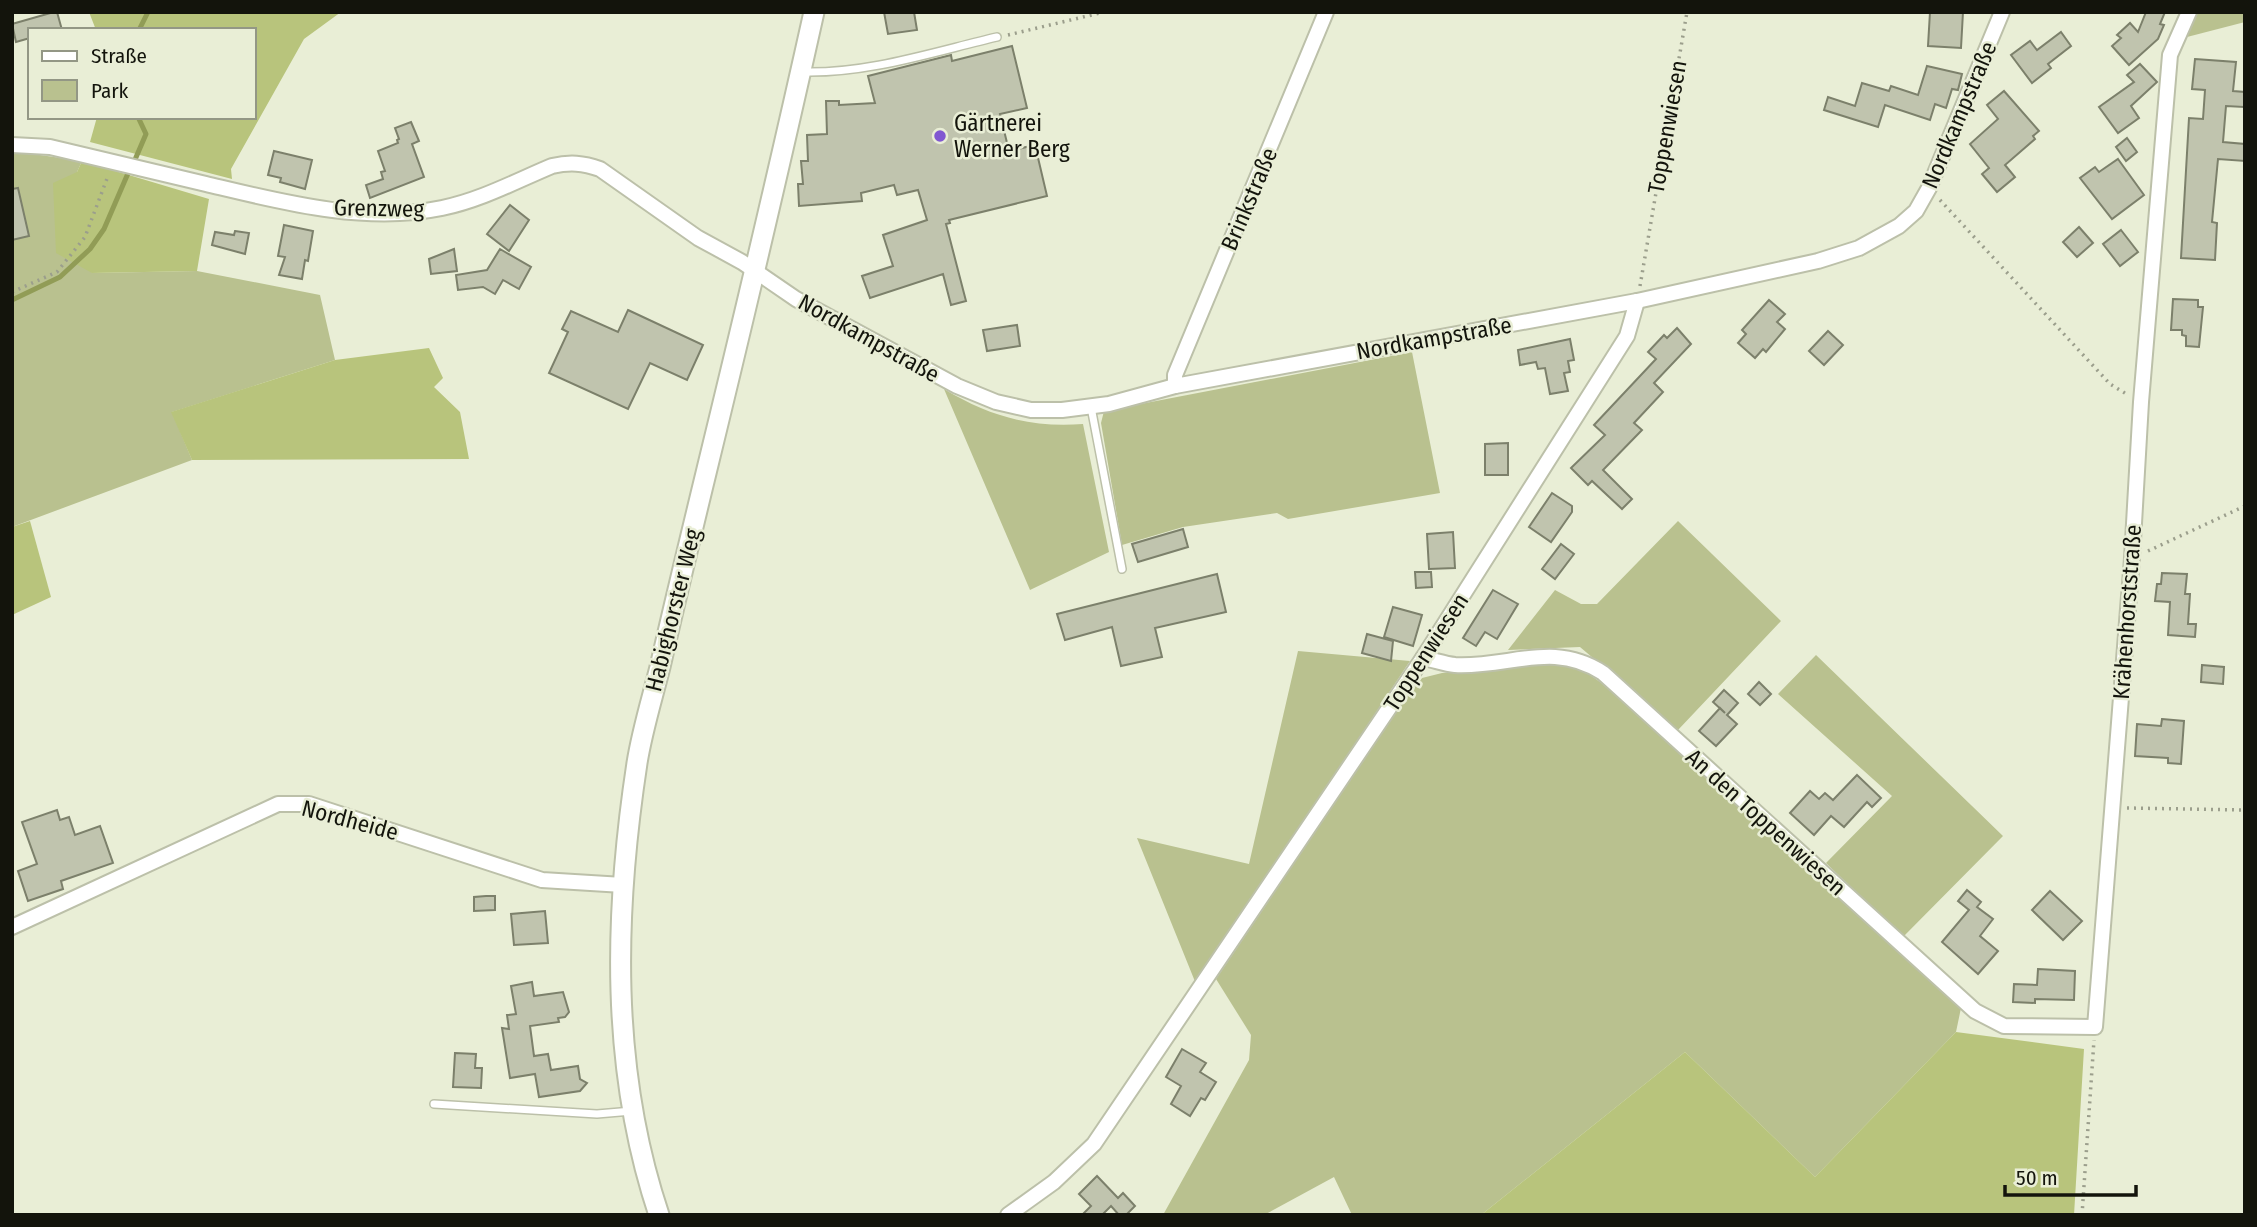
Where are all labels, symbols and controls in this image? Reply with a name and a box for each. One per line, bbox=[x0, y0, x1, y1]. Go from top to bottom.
legend bbox=[28, 28, 256, 119]
street label: Nordkampstraße bbox=[1915, 37, 2003, 193]
text: Straße bbox=[91, 43, 147, 69]
street label: Toppenwiesen bbox=[1641, 58, 1693, 196]
text: Park bbox=[91, 78, 129, 104]
place label: Gärtnerei Werner Berg bbox=[954, 109, 1070, 163]
marker: Gärtnerei Werner Berg bbox=[932, 128, 948, 144]
street label: Brinkstraße bbox=[1215, 143, 1283, 255]
street label: Grenzweg bbox=[334, 193, 425, 223]
street label: Nordkampstraße bbox=[794, 288, 944, 388]
street label: Nordkampstraße bbox=[1354, 311, 1514, 365]
street label: Krähenhorststraße bbox=[2107, 524, 2147, 700]
street label: Habighorster Weg bbox=[639, 525, 707, 694]
street label: Toppenwiesen bbox=[1378, 588, 1474, 716]
street label: An den Toppenwiesen bbox=[1680, 743, 1852, 901]
street label: Nordheide bbox=[299, 794, 401, 846]
scale bar bbox=[2005, 1154, 2136, 1198]
text: 50 m bbox=[2016, 1165, 2058, 1191]

